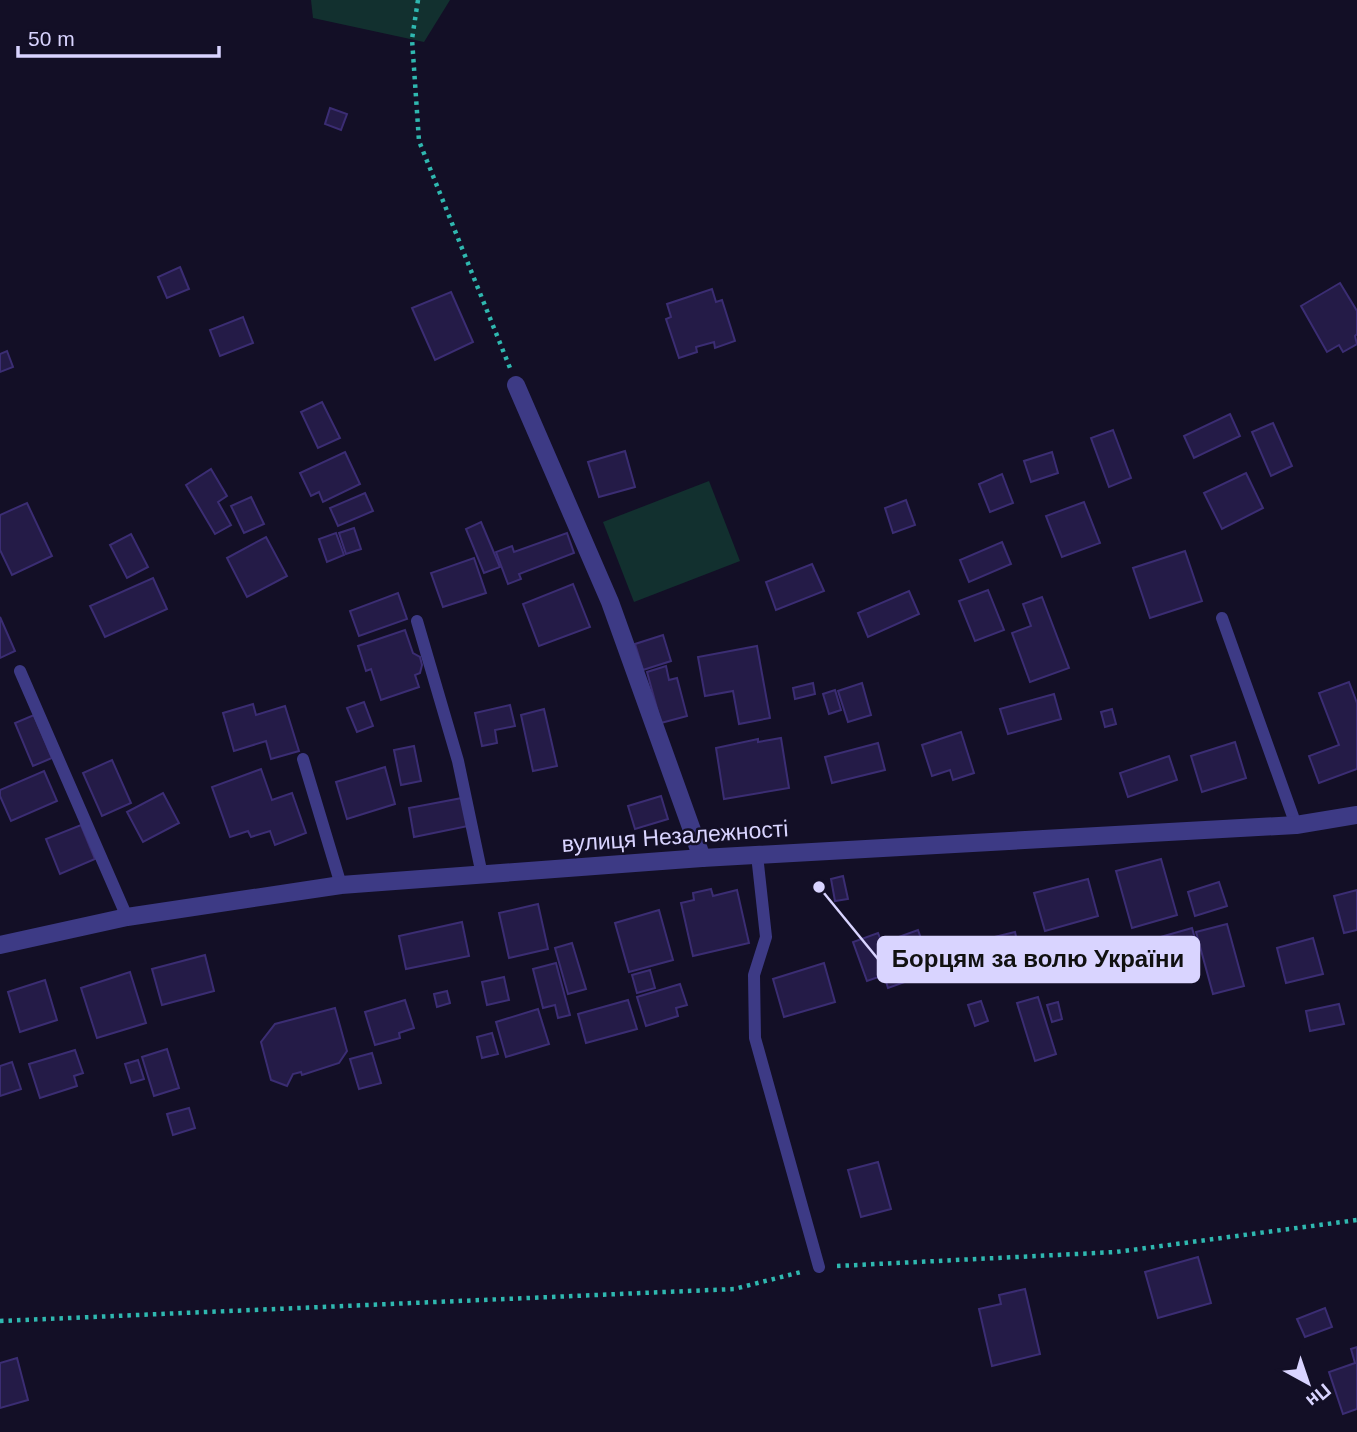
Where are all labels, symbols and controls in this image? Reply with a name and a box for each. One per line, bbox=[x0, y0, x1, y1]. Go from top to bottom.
scale bar bbox=[18, 14, 219, 58]
text: 50 m bbox=[28, 27, 75, 50]
street label: вулиця Незалежності bbox=[561, 815, 789, 857]
callout: Борцям за волю України bbox=[878, 937, 1199, 982]
text: Борцям за волю України bbox=[892, 945, 1184, 972]
north arrow bbox=[1273, 1348, 1343, 1418]
text: Пн bbox=[1302, 1380, 1335, 1412]

